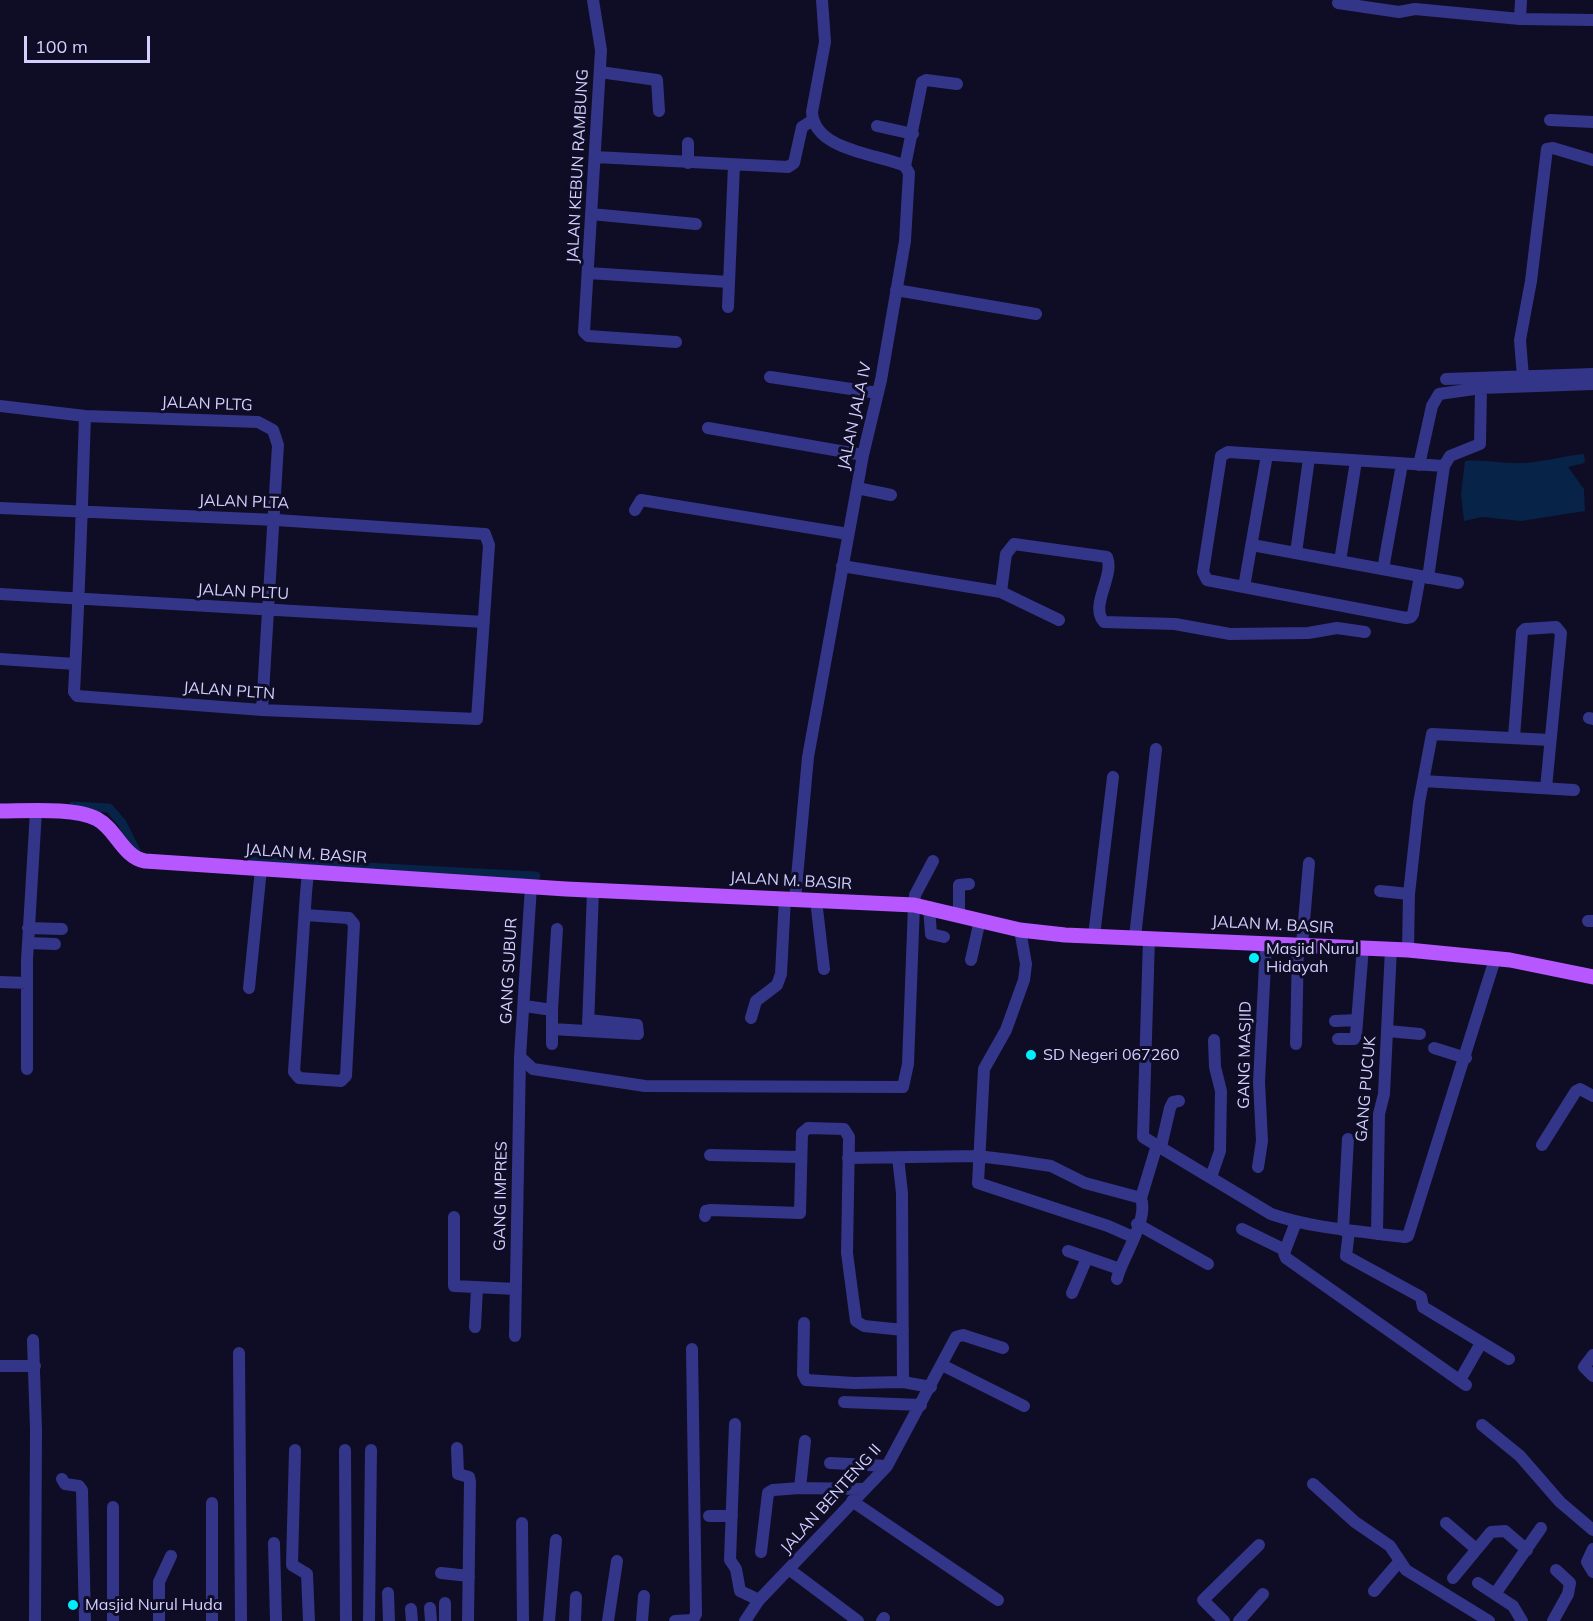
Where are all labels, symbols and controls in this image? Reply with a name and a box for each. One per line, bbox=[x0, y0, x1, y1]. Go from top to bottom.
scale bar bbox=[27, 24, 153, 62]
text: 100 m bbox=[35, 35, 88, 58]
street label: JALAN KEBUN RAMBUNG bbox=[563, 69, 593, 263]
street label: JALAN JALA IV bbox=[834, 360, 876, 472]
street label: JALAN PLTG bbox=[161, 393, 253, 415]
street label: JALAN PLTA bbox=[198, 491, 290, 513]
street label: JALAN PLTU bbox=[197, 580, 289, 604]
street label: JALAN PLTN bbox=[182, 678, 276, 704]
street label: JALAN M. BASIR bbox=[244, 840, 368, 868]
street label: JALAN M. BASIR bbox=[729, 868, 853, 894]
street label: JALAN M. BASIR bbox=[1211, 912, 1335, 938]
street label: GANG SUBUR bbox=[497, 917, 521, 1025]
place label: Masjid Nurul Hidayah bbox=[1266, 939, 1359, 977]
marker: Masjid Nurul Hidayah bbox=[1247, 951, 1261, 965]
street label: GANG MASJID bbox=[1234, 1001, 1256, 1109]
street label: GANG PUCUK bbox=[1352, 1035, 1380, 1143]
place label: SD Negeri 067260 bbox=[1043, 1045, 1179, 1065]
marker: SD Negeri 067260 bbox=[1024, 1048, 1038, 1062]
street label: GANG IMPRES bbox=[490, 1141, 512, 1251]
street label: JALAN BENTENG II bbox=[777, 1440, 885, 1558]
place label: Masjid Nurul Huda bbox=[85, 1595, 223, 1615]
marker: Masjid Nurul Huda bbox=[66, 1598, 80, 1612]

